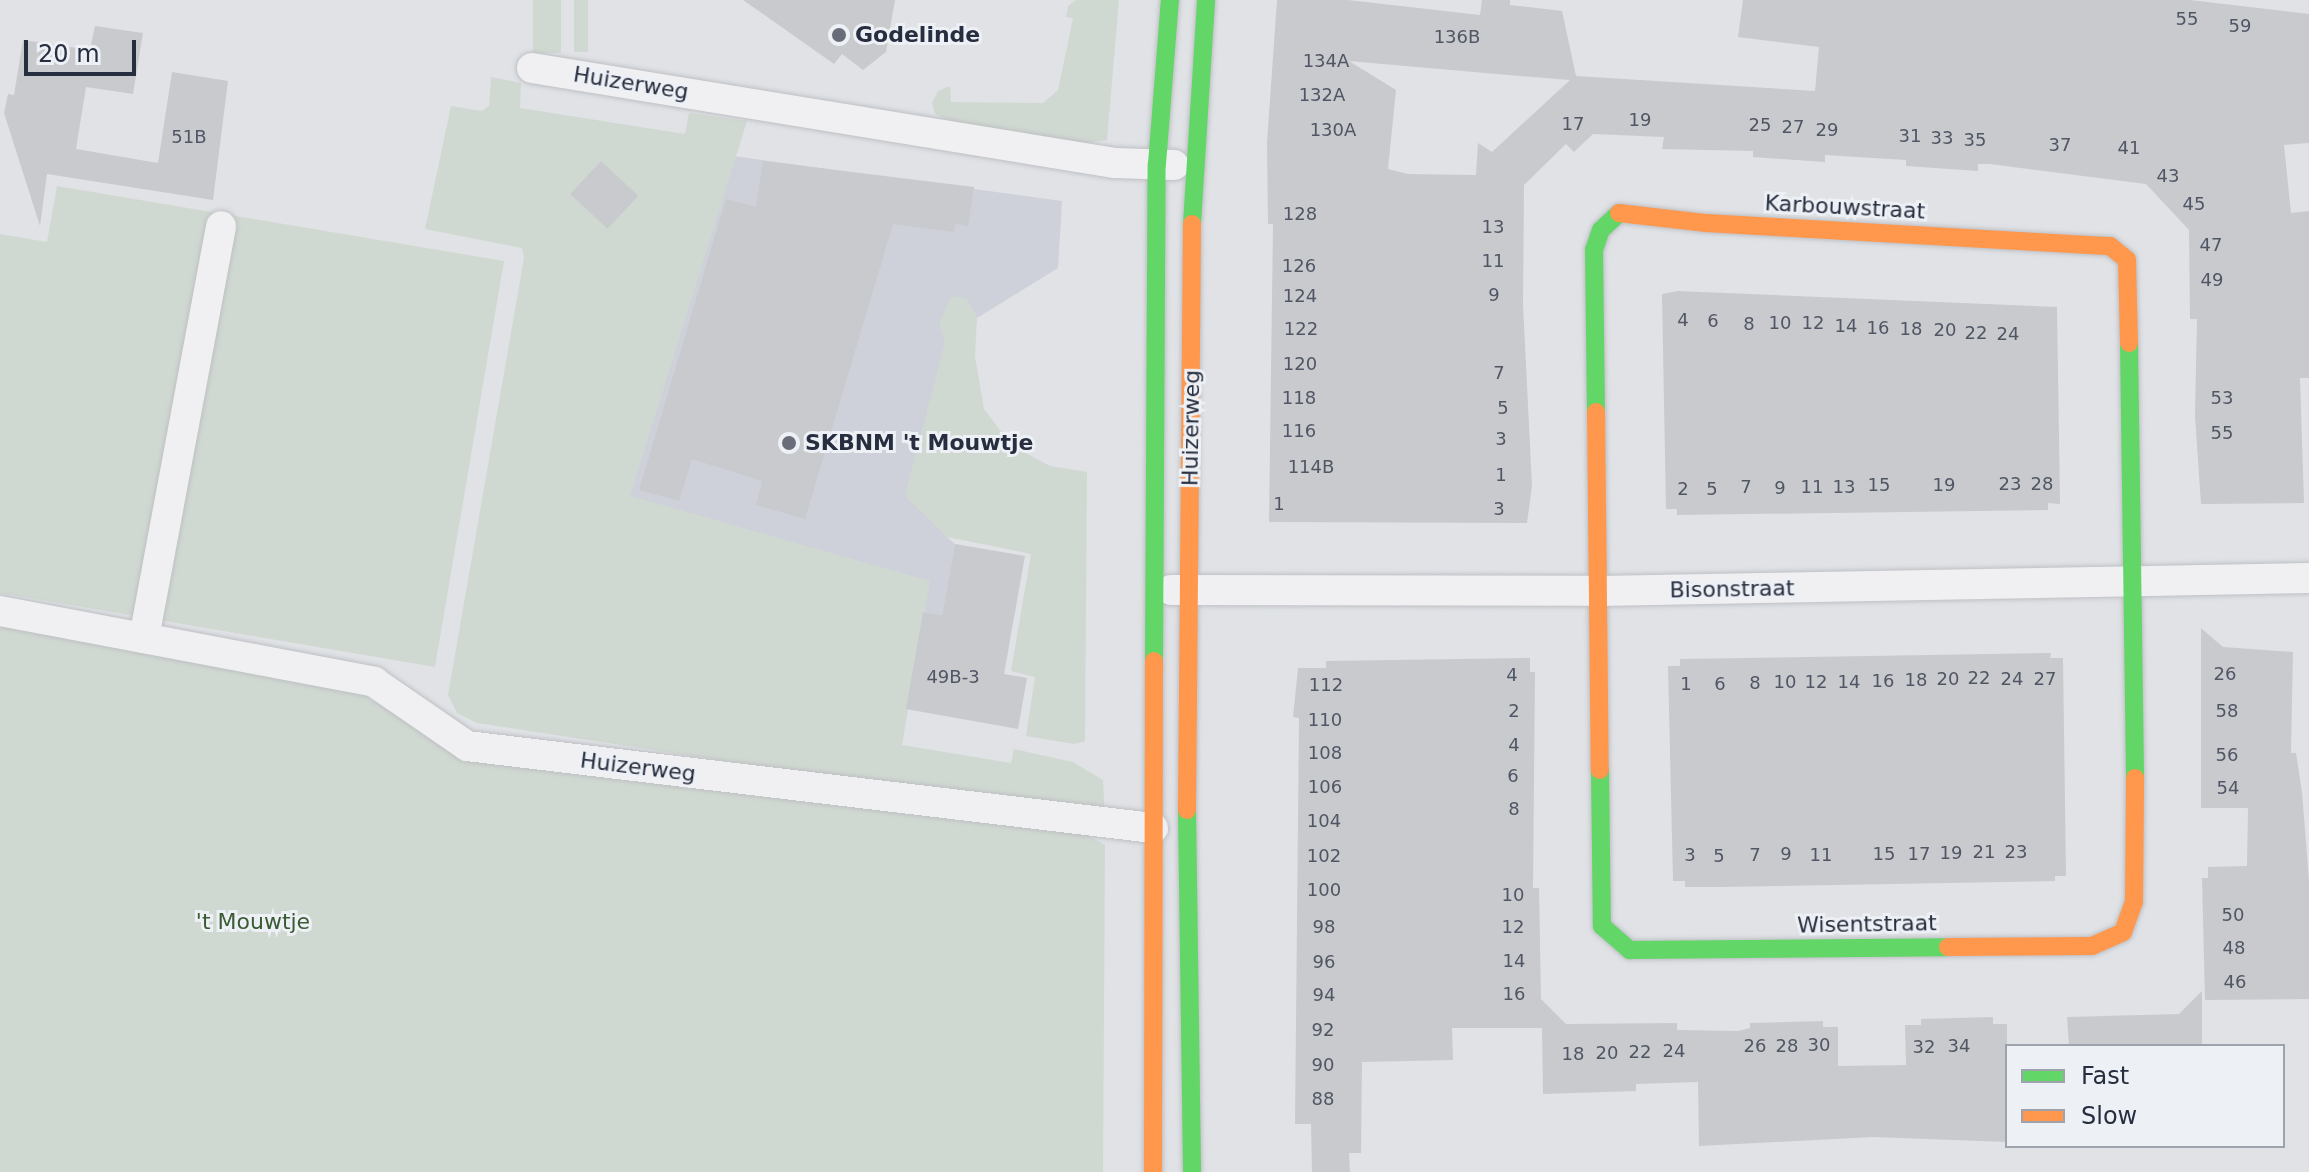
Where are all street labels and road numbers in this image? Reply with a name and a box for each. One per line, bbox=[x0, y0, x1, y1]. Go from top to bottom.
street label: Huizerweg bbox=[572, 61, 690, 105]
street label: Karbouwstraat bbox=[1764, 190, 1926, 224]
street label: Huizerweg bbox=[1177, 370, 1205, 486]
street label: Bisonstraat bbox=[1669, 575, 1795, 603]
street label: Huizerweg bbox=[579, 747, 697, 787]
street label: Wisentstraat bbox=[1797, 910, 1937, 938]

